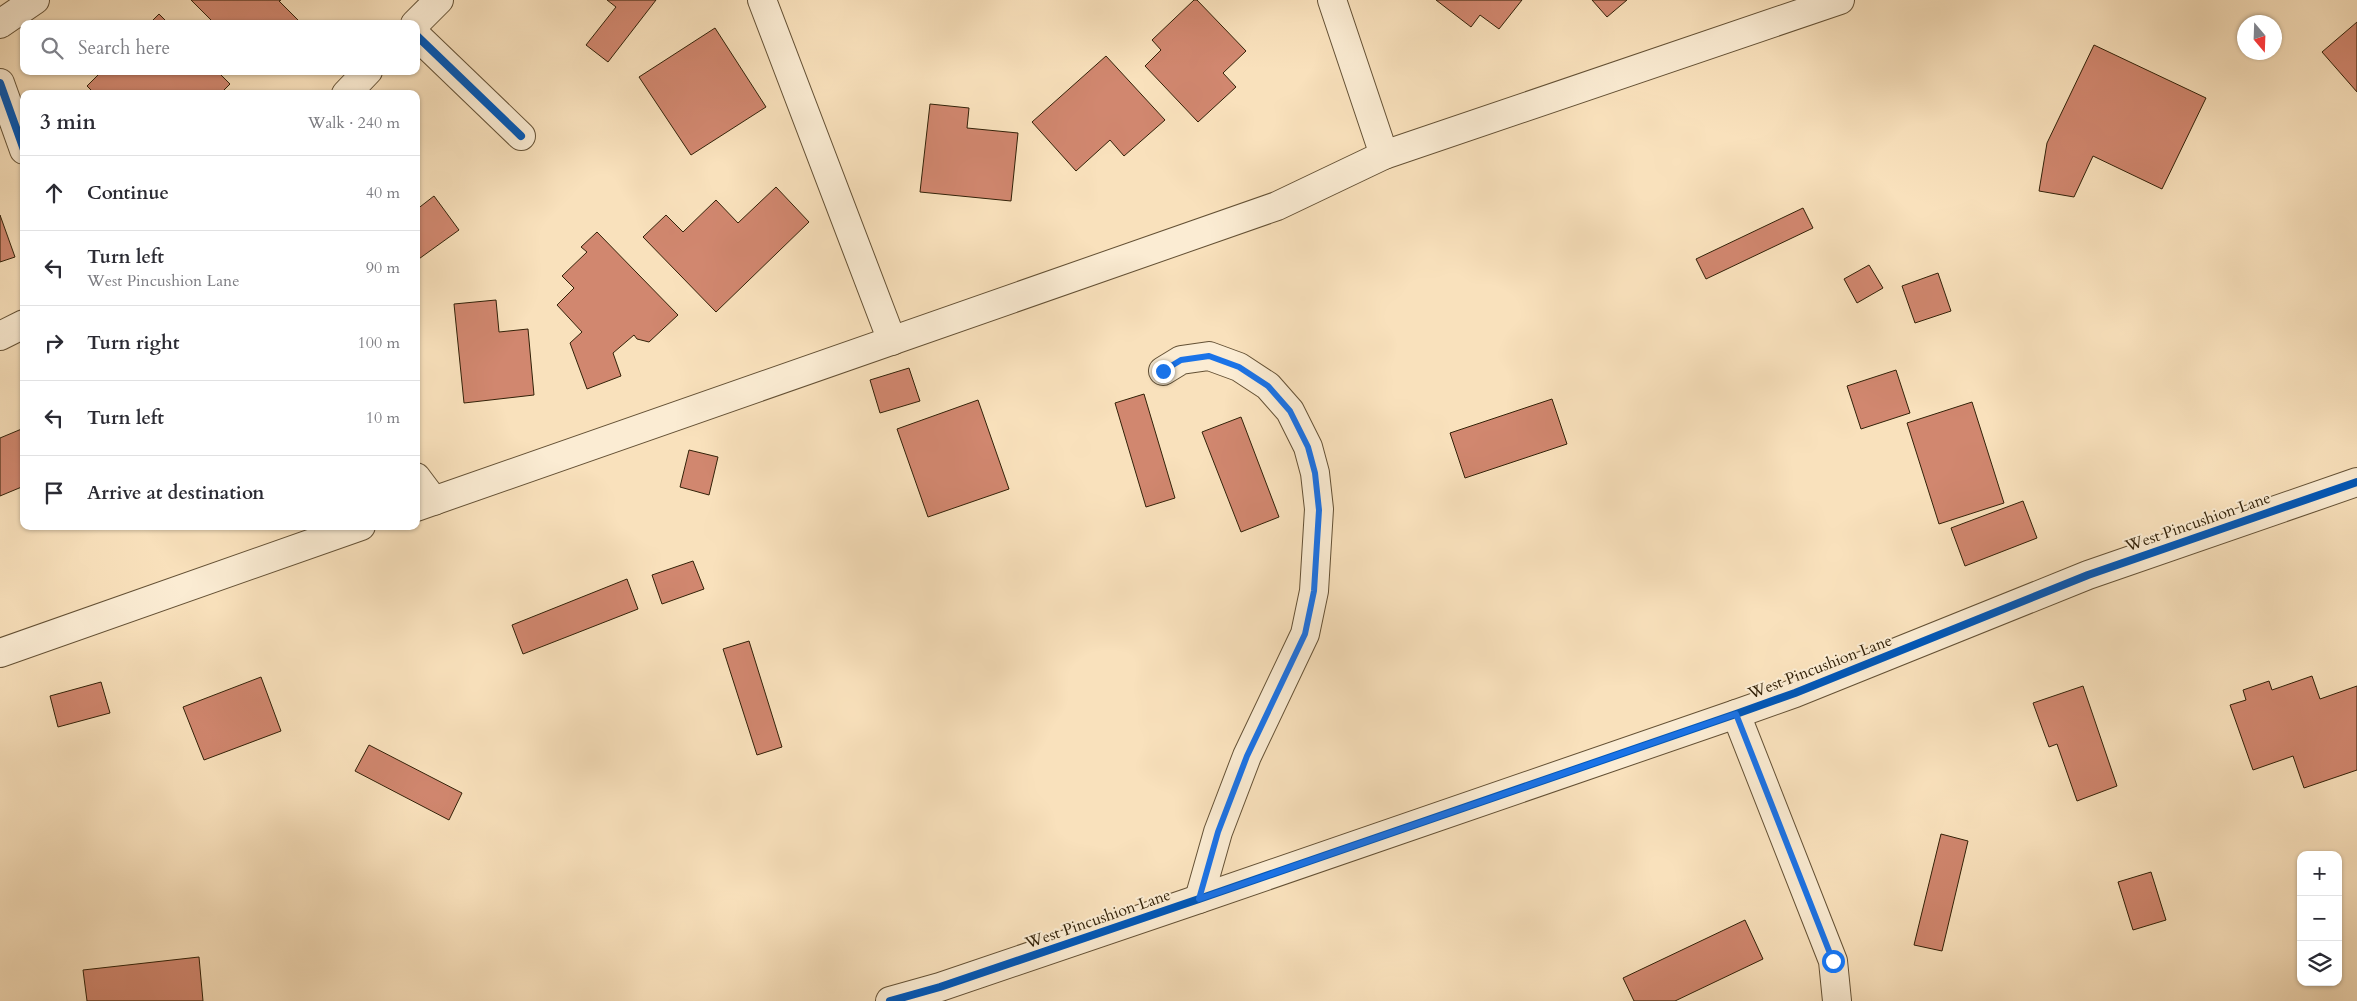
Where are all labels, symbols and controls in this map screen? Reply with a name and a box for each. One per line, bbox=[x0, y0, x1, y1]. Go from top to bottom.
north arrow bbox=[2237, 15, 2282, 60]
search box bbox=[20, 20, 420, 75]
icon: search bbox=[38, 34, 66, 62]
text: Search here bbox=[78, 35, 170, 61]
text: 3 min bbox=[40, 108, 96, 137]
text: Walk · 240 m bbox=[308, 112, 400, 134]
icon: ahead bbox=[40, 179, 68, 207]
text: Continue bbox=[87, 180, 169, 206]
text: 40 m bbox=[366, 182, 400, 204]
text: Turn left bbox=[87, 244, 164, 270]
icon: left bbox=[40, 254, 68, 282]
text: 90 m bbox=[366, 257, 400, 279]
text: West Pincushion Lane bbox=[87, 270, 239, 292]
icon: right bbox=[40, 329, 68, 357]
text: Turn right bbox=[87, 330, 179, 356]
text: 100 m bbox=[358, 332, 400, 354]
route end bbox=[1152, 360, 1175, 383]
icon: left bbox=[40, 404, 68, 432]
text: Turn left bbox=[87, 405, 164, 431]
text: 10 m bbox=[366, 407, 400, 429]
icon: arrive bbox=[40, 479, 68, 507]
text: Arrive at destination bbox=[87, 480, 264, 506]
street label: West Pincushion Lane bbox=[2121, 487, 2274, 558]
street label: West Pincushion Lane bbox=[1744, 629, 1895, 705]
map controls bbox=[2297, 851, 2342, 986]
button: + bbox=[2297, 851, 2342, 896]
street label: West Pincushion Lane bbox=[1021, 884, 1174, 955]
button: − bbox=[2297, 896, 2342, 941]
button: layers bbox=[2297, 941, 2342, 986]
route start bbox=[1822, 950, 1845, 973]

